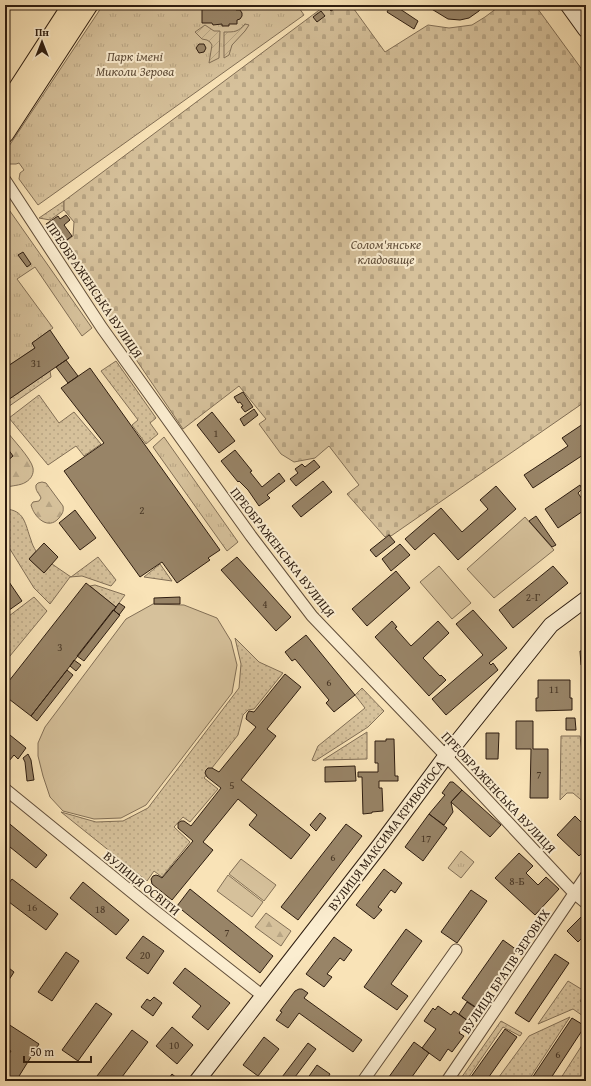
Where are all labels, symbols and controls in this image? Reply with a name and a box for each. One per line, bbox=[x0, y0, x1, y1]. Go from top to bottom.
north arrow bbox=[22, 22, 62, 62]
text: Пн bbox=[35, 24, 49, 40]
park label: Парк імені Миколи Зерова bbox=[96, 47, 174, 81]
street label: ПРЕОБРАЖЕНСЬКА ВУЛИЦЯ bbox=[42, 219, 147, 362]
park label: Солом'янське кладовище bbox=[351, 235, 421, 269]
house number: 31 bbox=[31, 355, 41, 371]
house number: 1 bbox=[213, 425, 219, 441]
street label: ПРЕОБРАЖЕНСЬКА ВУЛИЦЯ bbox=[226, 483, 340, 622]
house number: 2 bbox=[139, 502, 145, 518]
house number: 2-Г bbox=[526, 589, 541, 605]
house number: 4 bbox=[262, 596, 268, 612]
house number: 3 bbox=[57, 639, 63, 655]
house number: 6 bbox=[326, 674, 332, 690]
house number: 11 bbox=[549, 681, 559, 697]
street label: ПРЕОБРАЖЕНСЬКА ВУЛИЦЯ bbox=[437, 727, 560, 858]
street label: ВУЛИЦЯ МАКСИМА КРИВОНОСА bbox=[323, 756, 450, 915]
house number: 7 bbox=[536, 766, 542, 782]
house number: 5 bbox=[229, 777, 235, 793]
house number: 17 bbox=[421, 830, 431, 846]
street label: ВУЛИЦЯ ОСВІТИ bbox=[99, 847, 184, 920]
house number: 6 bbox=[330, 849, 336, 865]
house number: 8-Б bbox=[509, 873, 525, 889]
house number: 16 bbox=[27, 899, 37, 915]
house number: 18 bbox=[95, 901, 105, 917]
street label: ВУЛИЦЯ БРАТІВ ЗЕРОВИХ bbox=[456, 905, 554, 1038]
house number: 7 bbox=[224, 924, 230, 940]
house number: 20 bbox=[140, 947, 150, 963]
house number: 10 bbox=[169, 1037, 179, 1053]
scale bar bbox=[24, 1038, 91, 1064]
text: 50 m bbox=[30, 1043, 54, 1060]
house number: 6 bbox=[555, 1046, 561, 1062]

